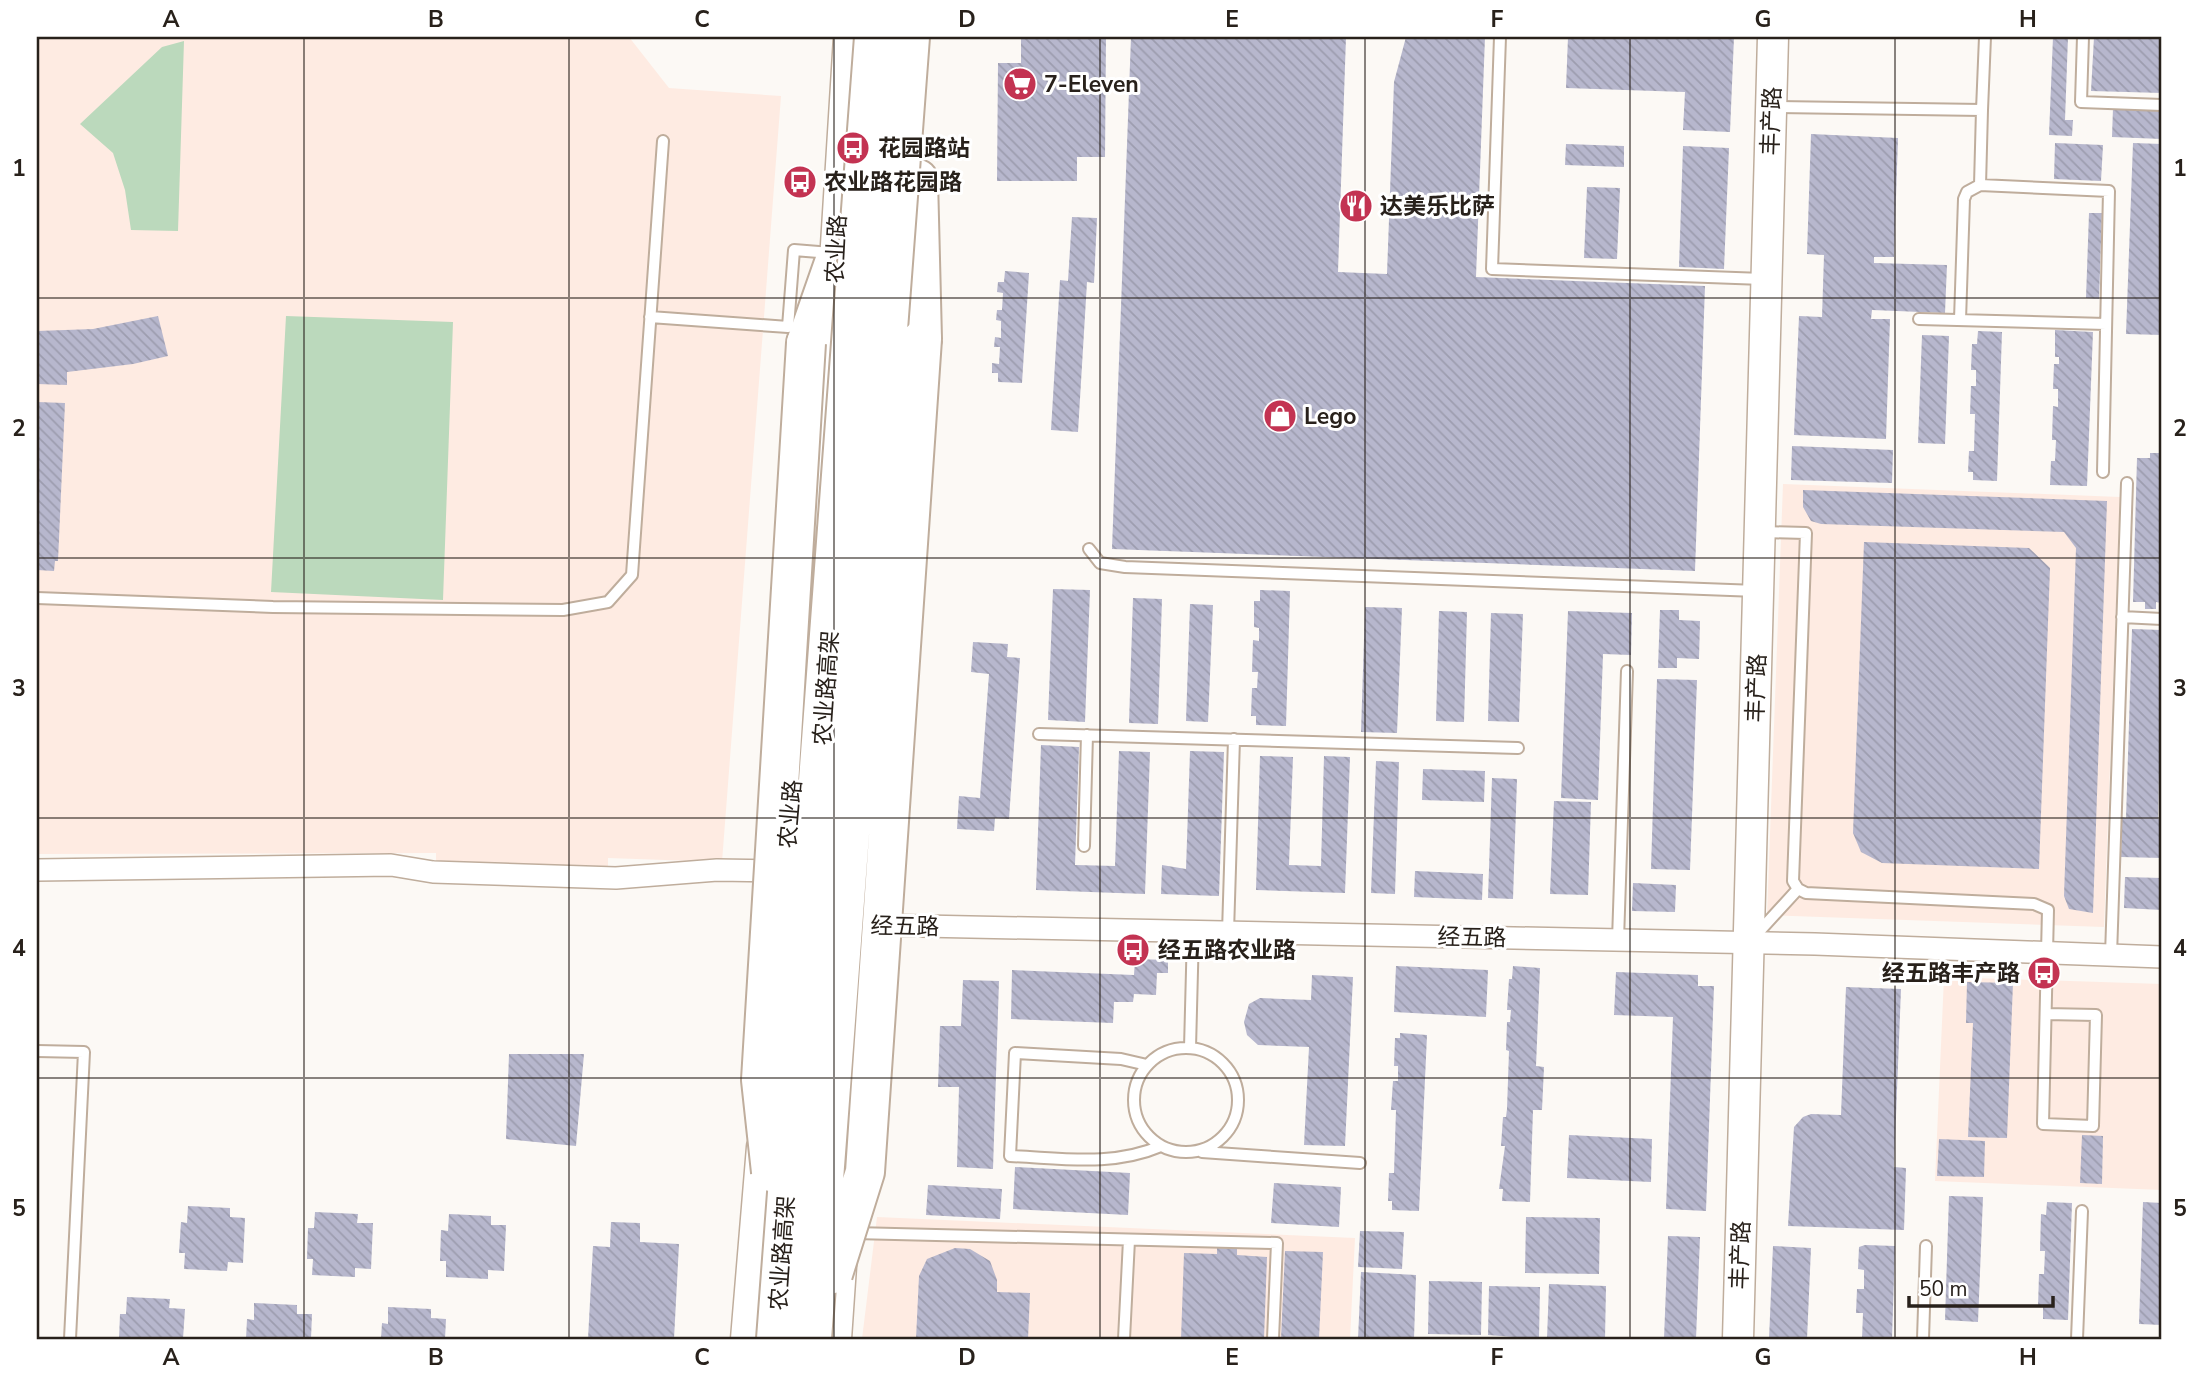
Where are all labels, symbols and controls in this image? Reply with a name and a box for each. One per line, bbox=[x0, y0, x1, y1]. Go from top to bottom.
text: A bbox=[162, 4, 180, 35]
text: B bbox=[428, 4, 444, 35]
text: C bbox=[694, 4, 710, 35]
text: D bbox=[958, 4, 976, 35]
text: E bbox=[1225, 4, 1239, 35]
text: F bbox=[1491, 4, 1504, 35]
text: G bbox=[1755, 4, 1771, 35]
text: H bbox=[2019, 4, 2037, 35]
supermarket icon: 7-Eleven bbox=[1001, 65, 1039, 103]
place label: 7-Eleven bbox=[1044, 69, 1139, 100]
street label: 丰产路 bbox=[1755, 86, 1788, 156]
bus stop icon: 花园路站 bbox=[834, 129, 872, 167]
place label: 花园路站 bbox=[878, 133, 970, 164]
text: 1 bbox=[12, 153, 26, 184]
text: 1 bbox=[2173, 153, 2187, 184]
bus stop icon: 农业路花园路 bbox=[781, 163, 819, 201]
place label: 农业路花园路 bbox=[824, 167, 962, 198]
restaurant icon: 达美乐比萨 bbox=[1337, 187, 1375, 225]
place label: 达美乐比萨 bbox=[1380, 191, 1495, 222]
street label: 农业路 bbox=[819, 214, 854, 284]
shop icon: Lego bbox=[1261, 397, 1299, 435]
place label: Lego bbox=[1304, 401, 1356, 432]
text: 2 bbox=[12, 413, 26, 444]
text: 2 bbox=[2173, 413, 2187, 444]
street label: 农业路高架 bbox=[807, 630, 846, 746]
street label: 丰产路 bbox=[1740, 653, 1773, 723]
text: 3 bbox=[12, 673, 26, 704]
text: 3 bbox=[2173, 673, 2187, 704]
street label: 农业路 bbox=[772, 778, 809, 850]
street label: 经五路 bbox=[870, 910, 940, 943]
street label: 经五路 bbox=[1437, 921, 1507, 954]
bus stop icon: 经五路农业路 bbox=[1114, 931, 1152, 969]
text: 4 bbox=[12, 933, 26, 964]
text: 4 bbox=[2173, 933, 2187, 964]
place label: 经五路农业路 bbox=[1158, 935, 1296, 966]
bus stop icon: 经五路丰产路 bbox=[2025, 954, 2063, 992]
place label: 经五路丰产路 bbox=[1882, 958, 2020, 989]
text: 5 bbox=[12, 1193, 26, 1224]
text: 5 bbox=[2173, 1193, 2187, 1224]
street label: 农业路高架 bbox=[763, 1195, 802, 1311]
street label: 丰产路 bbox=[1724, 1220, 1757, 1290]
scale bar bbox=[1909, 1264, 2052, 1308]
text: 50 m bbox=[1919, 1275, 1968, 1303]
text: A bbox=[162, 1342, 180, 1373]
text: B bbox=[428, 1342, 444, 1373]
text: C bbox=[694, 1342, 710, 1373]
text: D bbox=[958, 1342, 976, 1373]
text: E bbox=[1225, 1342, 1239, 1373]
text: F bbox=[1491, 1342, 1504, 1373]
text: G bbox=[1755, 1342, 1771, 1373]
text: H bbox=[2019, 1342, 2037, 1373]

